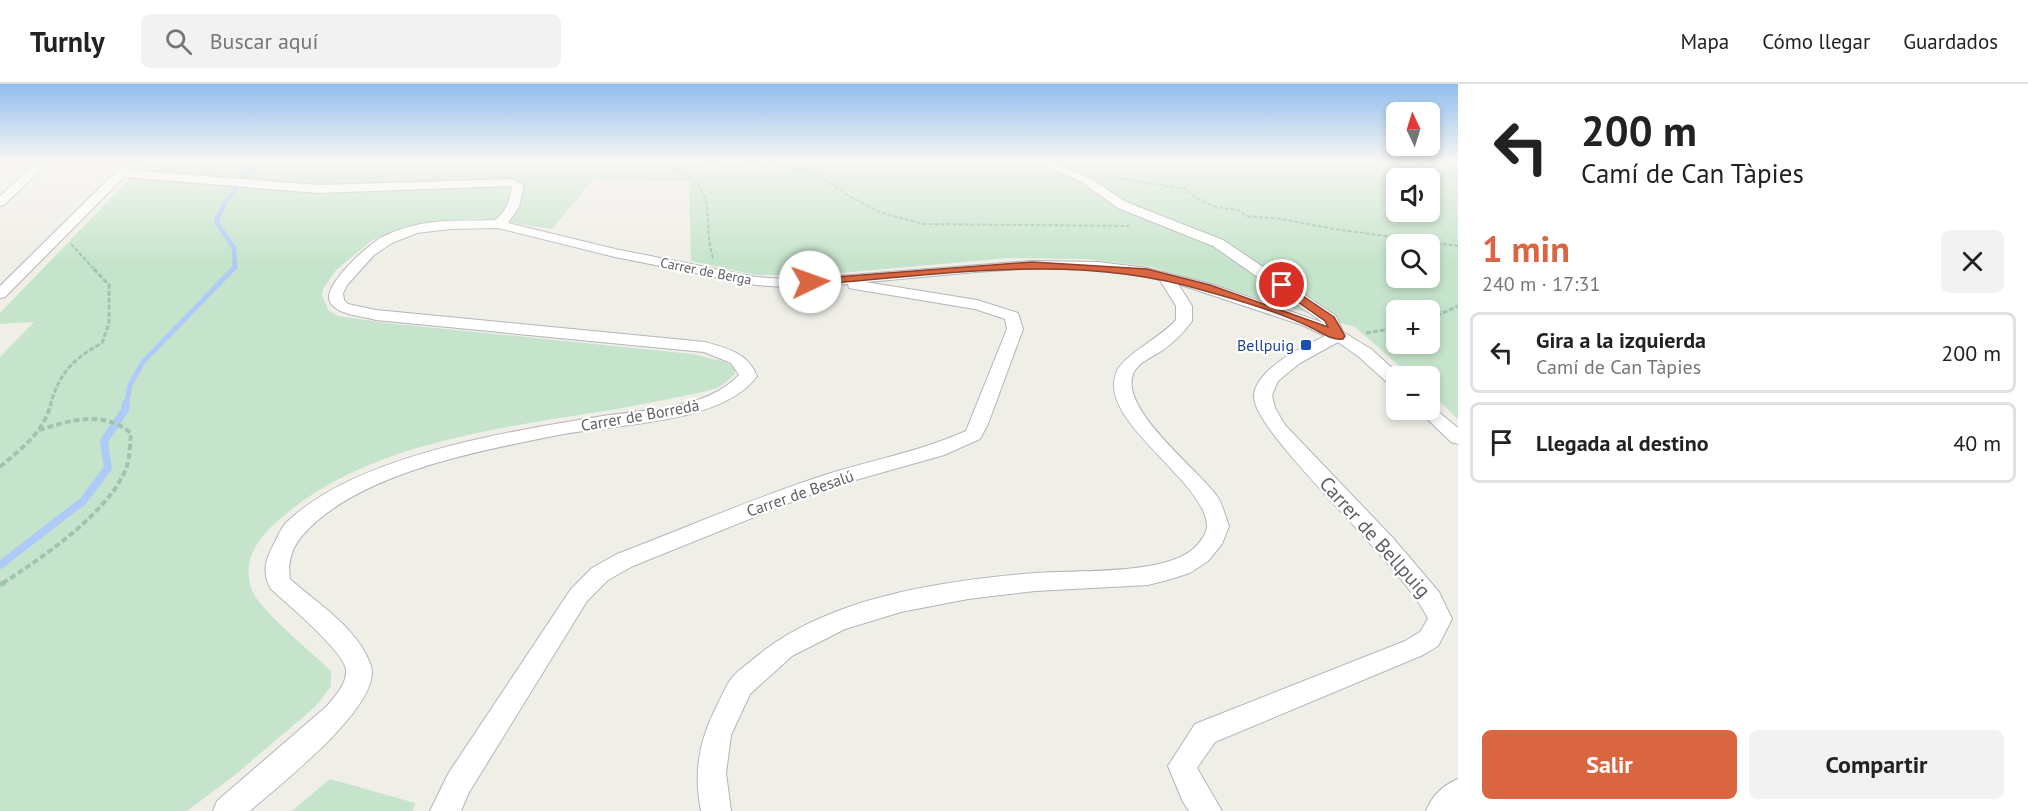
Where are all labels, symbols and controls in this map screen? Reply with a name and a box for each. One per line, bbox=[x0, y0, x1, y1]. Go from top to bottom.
search box bbox=[141, 14, 561, 68]
text: Turnly bbox=[30, 23, 105, 60]
icon: search bbox=[162, 25, 195, 58]
text: Buscar aquí bbox=[210, 27, 318, 55]
text: Mapa bbox=[1680, 28, 1729, 55]
text: Cómo llegar bbox=[1762, 28, 1870, 55]
text: Guardados bbox=[1903, 28, 1998, 55]
north arrow bbox=[1386, 102, 1440, 156]
map controls bbox=[1386, 102, 1440, 420]
text: 200 m bbox=[1581, 103, 1697, 158]
icon: left bbox=[1482, 108, 1560, 186]
text: Camí de Can Tàpies bbox=[1581, 156, 1804, 190]
button: sound bbox=[1386, 168, 1440, 222]
text: 1 min bbox=[1482, 225, 1570, 272]
button: close bbox=[1941, 230, 2004, 293]
button: search bbox=[1386, 234, 1440, 288]
position arrow bbox=[778, 250, 842, 314]
street label: Carrer de Berga bbox=[659, 253, 753, 289]
pin bbox=[1256, 259, 1307, 310]
icon: arrive bbox=[1265, 268, 1298, 301]
text: 240 m · 17:31 bbox=[1482, 271, 1600, 297]
button: + bbox=[1386, 300, 1440, 354]
text: Gira a la izquierda bbox=[1536, 326, 1706, 354]
place label: Bellpuig bbox=[1237, 335, 1294, 355]
icon: left bbox=[1485, 336, 1518, 369]
marker: Bellpuig bbox=[1299, 338, 1313, 352]
text: 200 m bbox=[1941, 339, 2001, 367]
text: Camí de Can Tàpies bbox=[1536, 354, 1701, 380]
button: − bbox=[1386, 366, 1440, 420]
street label: Carrer de Borredà bbox=[579, 395, 701, 435]
icon: arrive bbox=[1485, 426, 1518, 459]
text: Llegada al destino bbox=[1536, 429, 1709, 457]
text: 40 m bbox=[1953, 429, 2001, 457]
street label: Carrer de Besalú bbox=[744, 465, 856, 521]
street label: Carrer de Bellpuig bbox=[1314, 471, 1436, 603]
button: Salir bbox=[1482, 730, 1737, 799]
button: Compartir bbox=[1749, 730, 2004, 799]

